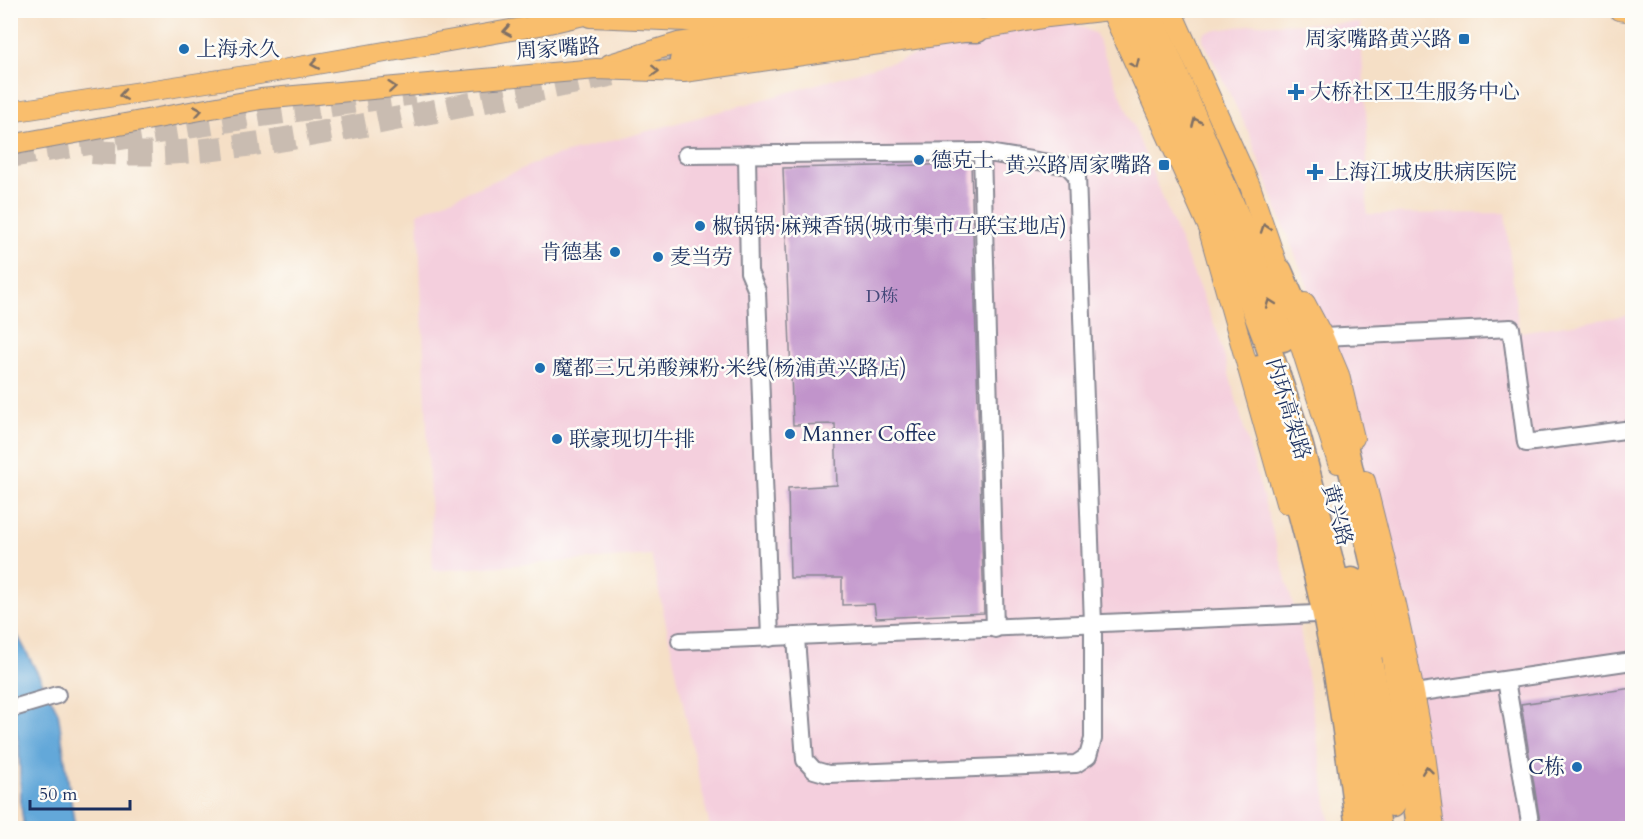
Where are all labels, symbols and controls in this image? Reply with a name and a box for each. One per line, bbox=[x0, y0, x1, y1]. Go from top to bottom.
one-way arrow bbox=[503, 24, 513, 37]
place label: 周家嘴路黄兴路 bbox=[1305, 25, 1452, 54]
street label: 周家嘴路 bbox=[515, 32, 601, 66]
marker: 周家嘴路黄兴路 bbox=[1457, 32, 1471, 46]
place label: 上海永久 bbox=[196, 35, 280, 64]
marker: 上海永久 bbox=[177, 42, 191, 56]
one-way arrow bbox=[311, 58, 320, 70]
one-way arrow bbox=[1127, 58, 1139, 69]
one-way arrow bbox=[650, 65, 659, 77]
place label: 大桥社区卫生服务中心 bbox=[1310, 78, 1520, 107]
one-way arrow bbox=[387, 81, 396, 94]
marker: 大桥社区卫生服务中心 bbox=[1287, 83, 1305, 101]
one-way arrow bbox=[118, 89, 127, 101]
one-way arrow bbox=[193, 105, 203, 118]
one-way arrow bbox=[1191, 118, 1203, 129]
place label: 德克士 bbox=[931, 146, 994, 175]
place label: 黄兴路周家嘴路 bbox=[1005, 151, 1152, 180]
marker: 德克士 bbox=[912, 153, 926, 167]
marker: 黄兴路周家嘴路 bbox=[1157, 158, 1171, 172]
place label: 上海江城皮肤病医院 bbox=[1328, 158, 1517, 187]
marker: 上海江城皮肤病医院 bbox=[1306, 163, 1324, 181]
place label: 椒锅锅·麻辣香锅(城市集市互联宝地店) bbox=[712, 212, 1067, 241]
marker: 椒锅锅·麻辣香锅(城市集市互联宝地店) bbox=[693, 219, 707, 233]
one-way arrow bbox=[1259, 223, 1272, 234]
place label: 肯德基 bbox=[540, 238, 603, 267]
place label: 麦当劳 bbox=[670, 243, 733, 272]
marker: 肯德基 bbox=[608, 245, 622, 259]
marker: 麦当劳 bbox=[651, 250, 665, 264]
house number: D栋 bbox=[866, 284, 898, 309]
one-way arrow bbox=[1265, 298, 1277, 309]
place label: 魔都三兄弟酸辣粉·米线(杨浦黄兴路店) bbox=[552, 354, 907, 383]
street label: 内环高架路 bbox=[1259, 355, 1317, 463]
marker: 魔都三兄弟酸辣粉·米线(杨浦黄兴路店) bbox=[533, 361, 547, 375]
place label: Manner Coffee bbox=[802, 420, 937, 449]
place label: 联豪现切牛排 bbox=[569, 425, 695, 454]
marker: Manner Coffee bbox=[783, 427, 797, 441]
marker: 联豪现切牛排 bbox=[550, 432, 564, 446]
street label: 黄兴路 bbox=[1315, 481, 1359, 549]
place label: C栋 bbox=[1528, 753, 1565, 782]
marker: C栋 bbox=[1570, 760, 1584, 774]
one-way arrow bbox=[1421, 766, 1434, 775]
scale bar bbox=[30, 773, 130, 811]
text: 50 m bbox=[39, 782, 78, 807]

